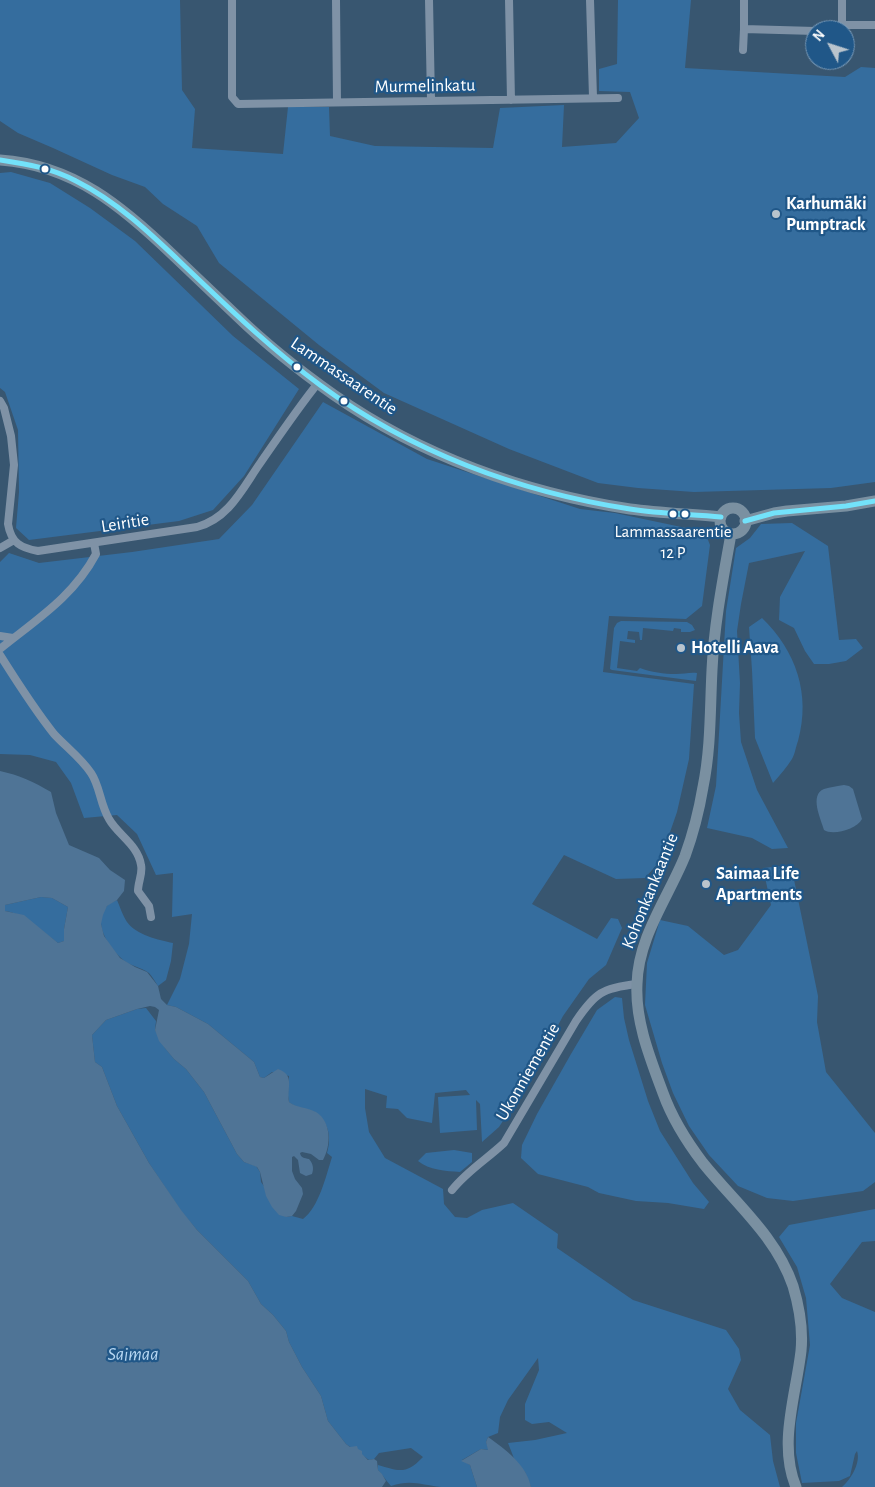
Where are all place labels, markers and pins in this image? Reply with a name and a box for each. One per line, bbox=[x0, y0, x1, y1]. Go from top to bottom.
unlabelled marker bbox=[40, 164, 50, 174]
place label: Karhumäki Pumptrack bbox=[786, 193, 867, 235]
marker: Karhumäki Pumptrack bbox=[770, 208, 782, 220]
unlabelled marker bbox=[292, 362, 302, 372]
unlabelled marker bbox=[339, 396, 349, 406]
marker: Lammassaarentie 12 P bbox=[668, 509, 678, 519]
unlabelled marker bbox=[680, 509, 690, 519]
place label: Lammassaarentie 12 P bbox=[614, 522, 732, 562]
place label: Hotelli Aava bbox=[691, 637, 779, 659]
marker: Hotelli Aava bbox=[675, 642, 687, 654]
place label: Saimaa Life Apartments bbox=[716, 863, 802, 906]
marker: Saimaa Life Apartments bbox=[700, 878, 712, 890]

